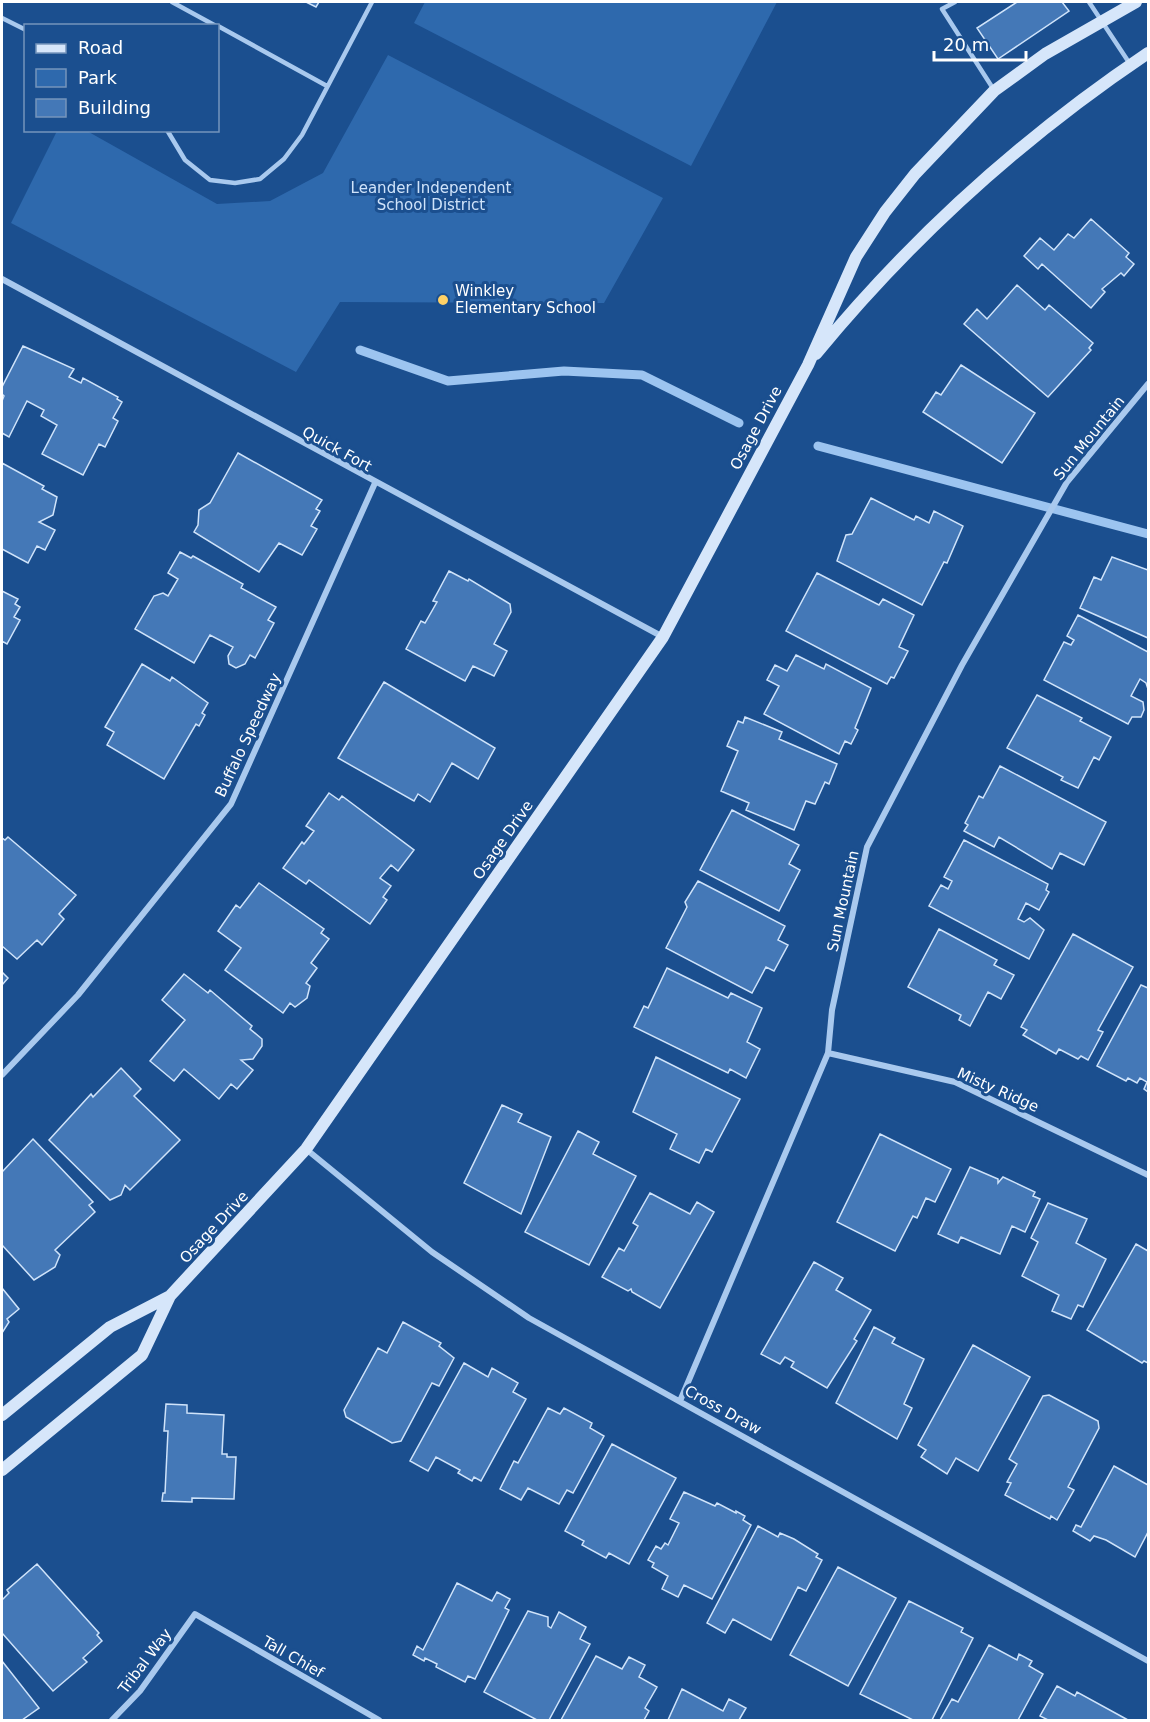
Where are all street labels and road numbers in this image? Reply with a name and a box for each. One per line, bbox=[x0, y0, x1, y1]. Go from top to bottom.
street label: Osage Drive bbox=[726, 383, 786, 473]
street label: Sun Mountain bbox=[1050, 392, 1128, 484]
street label: Quick Fort bbox=[299, 423, 375, 475]
street label: Buffalo Speedway bbox=[211, 670, 285, 800]
street label: Osage Drive bbox=[469, 797, 537, 883]
street label: Sun Mountain bbox=[823, 849, 863, 953]
street label: Misty Ridge bbox=[954, 1064, 1042, 1116]
street label: Osage Drive bbox=[176, 1187, 252, 1267]
street label: Cross Draw bbox=[681, 1382, 765, 1438]
street label: Tribal Way bbox=[114, 1625, 175, 1698]
street label: Tall Chief bbox=[258, 1632, 327, 1682]

